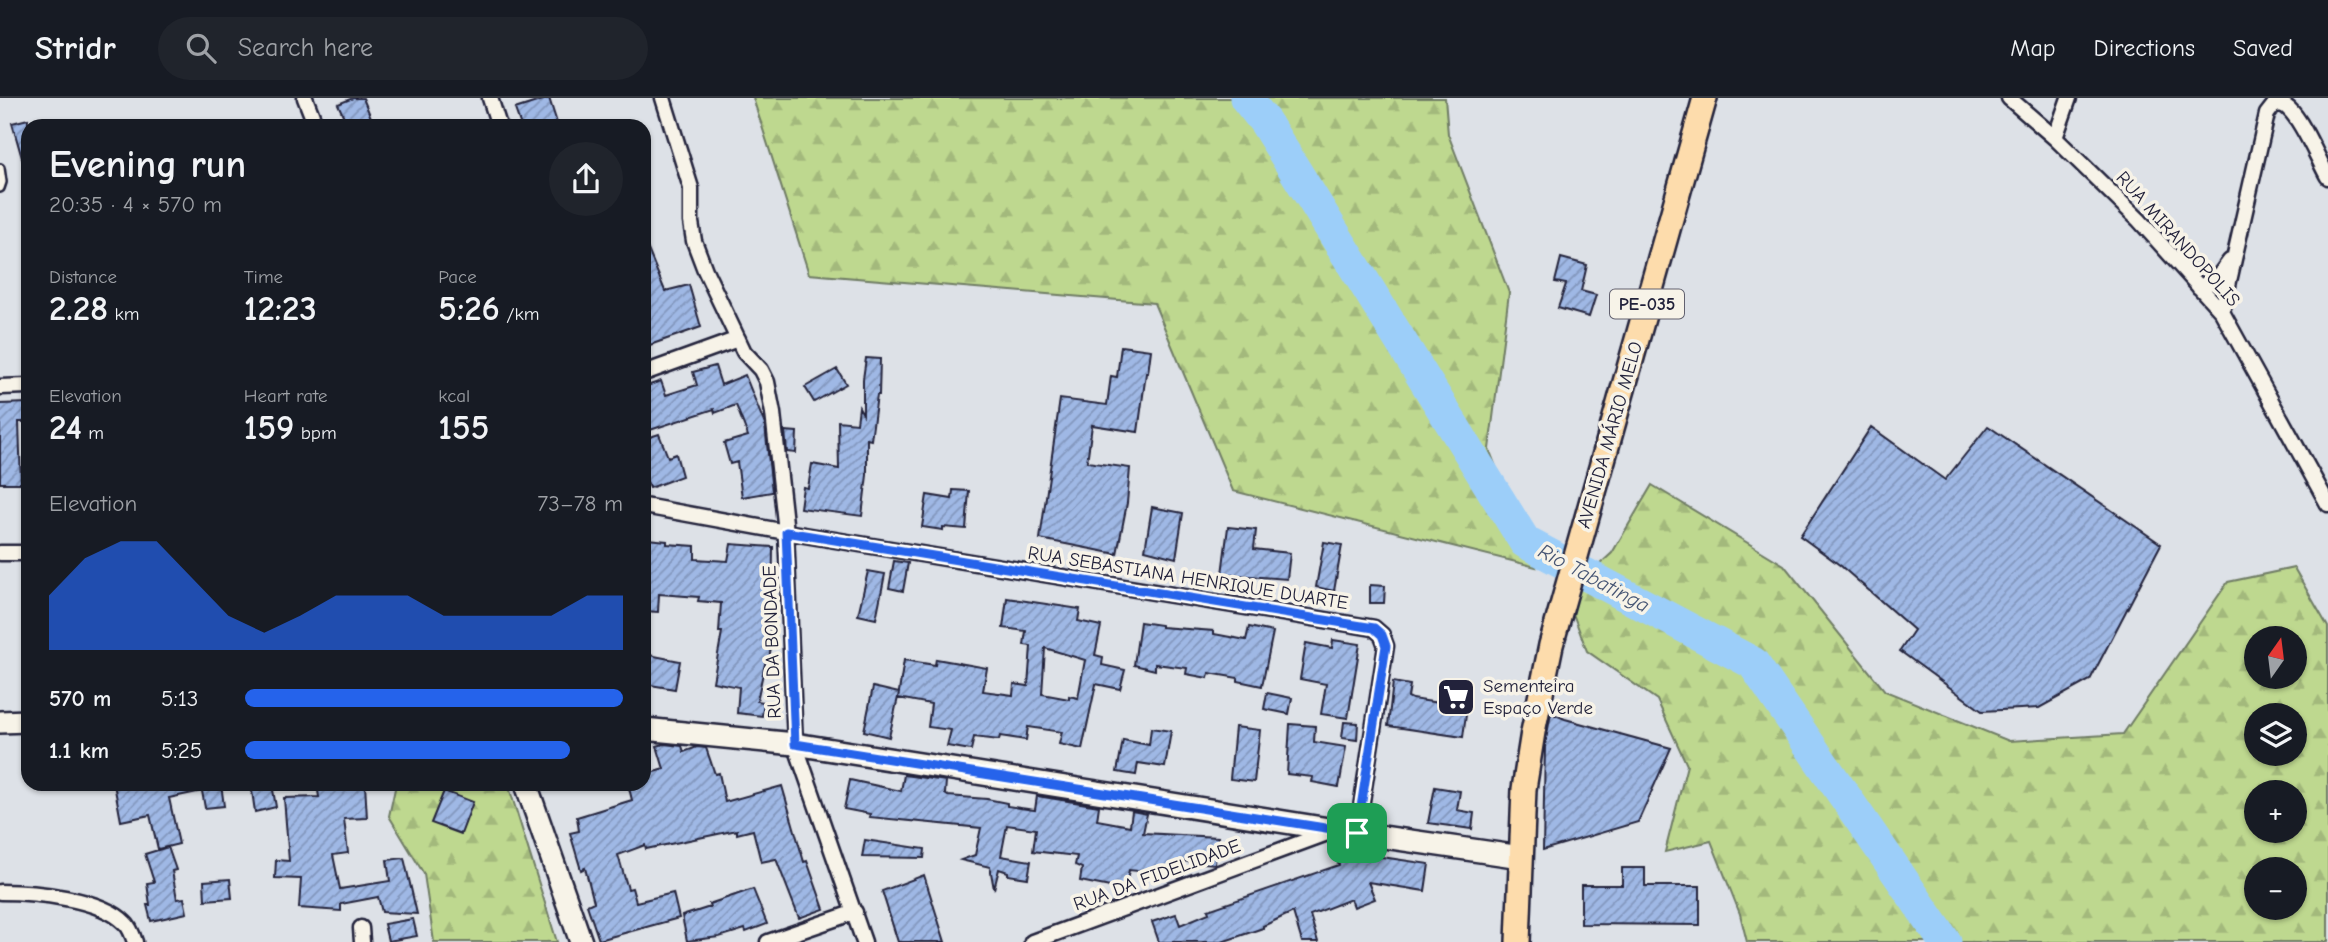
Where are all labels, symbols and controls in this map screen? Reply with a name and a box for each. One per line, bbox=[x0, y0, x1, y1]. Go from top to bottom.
search box bbox=[158, 17, 648, 80]
text: Stridr bbox=[35, 29, 116, 67]
icon: search bbox=[182, 29, 220, 67]
text: Search here bbox=[238, 33, 373, 63]
text: Map bbox=[2010, 34, 2056, 62]
text: Directions bbox=[2094, 34, 2195, 62]
text: Saved bbox=[2233, 34, 2293, 62]
button: share bbox=[549, 142, 623, 216]
text: Evening run bbox=[49, 143, 246, 187]
street label: RUA MIRANDOPOLIS bbox=[2112, 167, 2244, 311]
text: 20:35 · 4 × 570 m bbox=[49, 191, 222, 218]
text: Distance bbox=[49, 266, 117, 288]
text: Time bbox=[244, 266, 283, 288]
text: Pace bbox=[438, 266, 477, 288]
text: 2.28 bbox=[49, 288, 108, 329]
text: 12:23 bbox=[244, 288, 317, 329]
text: 5:26 bbox=[438, 288, 500, 329]
road number: PE-035 bbox=[1610, 289, 1684, 318]
text: km bbox=[108, 303, 139, 325]
text: /km bbox=[500, 303, 539, 325]
street label: AVENIDA MÁRIO MELO bbox=[1573, 339, 1647, 531]
text: Elevation bbox=[49, 385, 122, 407]
text: Heart rate bbox=[244, 385, 327, 407]
text: kcal bbox=[438, 385, 470, 407]
text: 24 bbox=[49, 407, 82, 448]
text: 159 bbox=[244, 407, 294, 448]
text: 155 bbox=[438, 407, 489, 448]
text: m bbox=[82, 422, 104, 444]
text: bpm bbox=[294, 422, 337, 444]
text: Elevation bbox=[49, 490, 137, 517]
text: 73–78 m bbox=[537, 490, 623, 517]
water label: Rio Tabatinga bbox=[1534, 539, 1654, 617]
street label: RUA SEBASTIANA HENRIQUE DUARTE bbox=[1026, 542, 1350, 614]
street label: RUA DA BONDADE bbox=[758, 565, 786, 719]
north arrow bbox=[2244, 626, 2306, 690]
map controls bbox=[2244, 626, 2307, 920]
place label: Sementeira Espaço Verde bbox=[1483, 675, 1593, 719]
supermarket icon: Sementeira Espaço Verde bbox=[1435, 676, 1477, 718]
text: 570 m bbox=[49, 685, 111, 712]
text: 5:13 bbox=[161, 685, 198, 712]
button: layers bbox=[2244, 703, 2307, 766]
text: 1.1 km bbox=[49, 737, 109, 764]
text: 5:25 bbox=[161, 737, 202, 764]
button: + bbox=[2244, 780, 2307, 843]
pin bbox=[1327, 803, 1387, 863]
icon: arrive bbox=[1338, 814, 1376, 852]
street label: RUA DA FIDELIDADE bbox=[1071, 835, 1243, 915]
button: − bbox=[2244, 857, 2307, 920]

